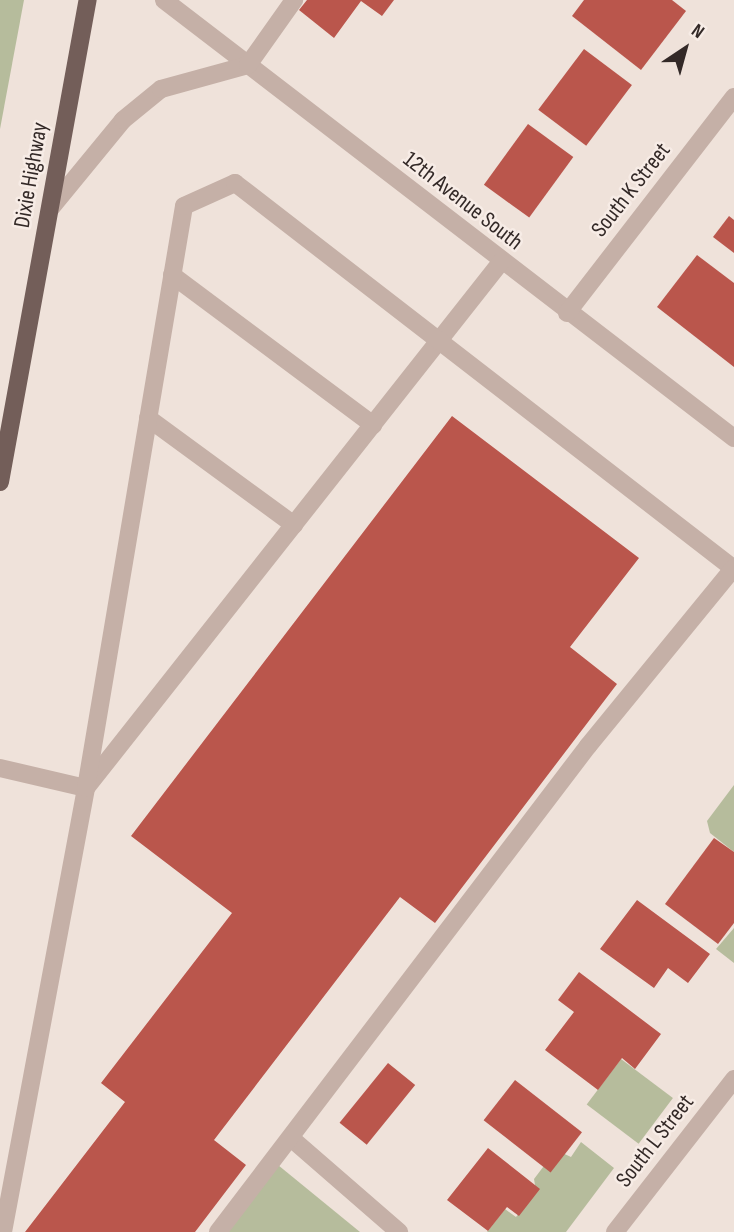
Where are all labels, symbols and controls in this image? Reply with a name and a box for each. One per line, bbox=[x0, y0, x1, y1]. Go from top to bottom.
north arrow bbox=[650, 14, 720, 84]
text: N bbox=[687, 19, 709, 44]
street label: Dixie Highway bbox=[8, 120, 54, 230]
street label: South K Street bbox=[586, 137, 676, 243]
street label: 12th Avenue South bbox=[398, 146, 528, 256]
street label: South L Street bbox=[610, 1089, 700, 1193]

